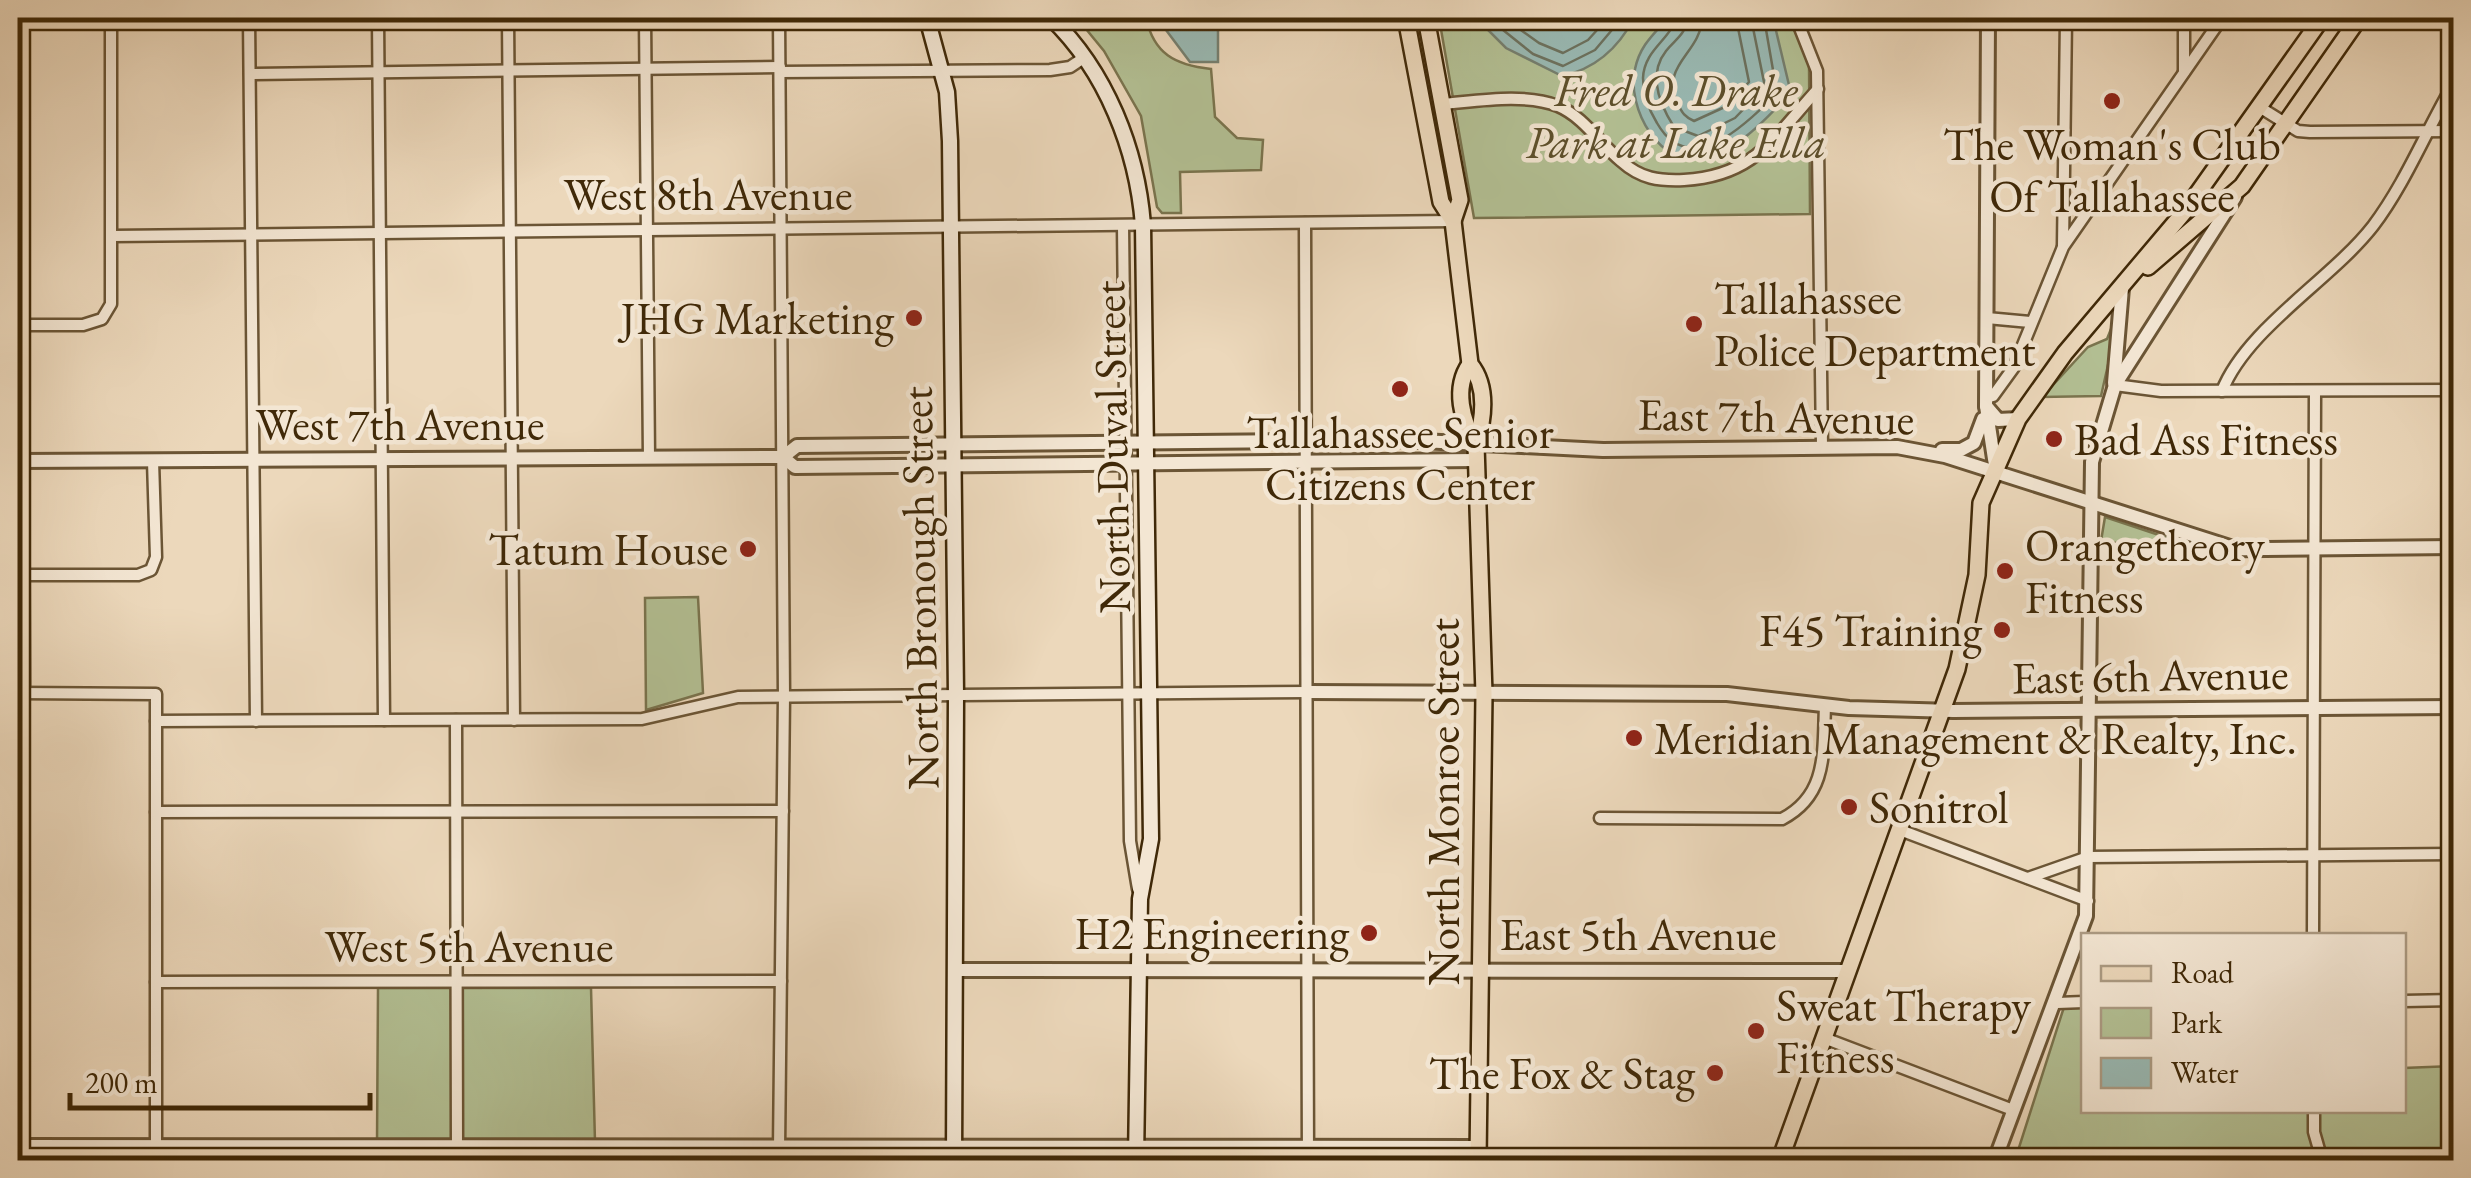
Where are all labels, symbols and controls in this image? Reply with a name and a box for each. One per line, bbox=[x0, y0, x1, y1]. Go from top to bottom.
park label: Fred O. Drake Park at Lake Ella bbox=[1526, 61, 1826, 171]
marker: The Woman's Club Of Tallahassee bbox=[2101, 90, 2123, 112]
place label: The Woman's Club Of Tallahassee bbox=[1943, 115, 2281, 225]
street label: West 8th Avenue bbox=[564, 165, 853, 223]
place label: Tallahassee Police Department bbox=[1714, 269, 2035, 379]
street label: North Duval Street bbox=[1079, 280, 1143, 614]
place label: JHG Marketing bbox=[617, 289, 894, 347]
marker: JHG Marketing bbox=[903, 307, 925, 329]
marker: Tallahassee Police Department bbox=[1683, 313, 1705, 335]
marker: Tallahassee Senior Citizens Center bbox=[1389, 378, 1411, 400]
street label: East 7th Avenue bbox=[1637, 385, 1915, 447]
street label: North Bronough Street bbox=[886, 386, 952, 790]
street label: West 7th Avenue bbox=[256, 395, 545, 453]
place label: Tallahassee Senior Citizens Center bbox=[1246, 403, 1554, 513]
place label: Bad Ass Fitness bbox=[2074, 410, 2338, 468]
marker: Bad Ass Fitness bbox=[2043, 428, 2065, 450]
place label: Orangetheory Fitness bbox=[2025, 516, 2265, 626]
place label: Tatum House bbox=[488, 520, 728, 578]
marker: Tatum House bbox=[737, 538, 759, 560]
marker: Orangetheory Fitness bbox=[1994, 560, 2016, 582]
place label: F45 Training bbox=[1759, 601, 1982, 659]
street label: North Monroe Street bbox=[1414, 618, 1472, 986]
marker: F45 Training bbox=[1991, 619, 2013, 641]
street label: East 6th Avenue bbox=[2011, 644, 2289, 706]
place label: Meridian Management & Realty, Inc. bbox=[1654, 709, 2297, 767]
marker: Meridian Management & Realty, Inc. bbox=[1623, 727, 1645, 749]
place label: Sonitrol bbox=[1869, 778, 2009, 836]
marker: Sonitrol bbox=[1838, 796, 1860, 818]
place label: H2 Engineering bbox=[1074, 904, 1349, 962]
street label: East 5th Avenue bbox=[1500, 905, 1776, 963]
street label: West 5th Avenue bbox=[325, 917, 614, 975]
marker: H2 Engineering bbox=[1358, 922, 1380, 944]
legend bbox=[2081, 933, 2406, 1113]
text: Road bbox=[2171, 953, 2235, 992]
place label: Sweat Therapy Fitness bbox=[1776, 976, 2031, 1086]
text: Park bbox=[2171, 1003, 2223, 1042]
marker: Sweat Therapy Fitness bbox=[1745, 1020, 1767, 1042]
place label: The Fox & Stag bbox=[1429, 1044, 1695, 1102]
scale bar bbox=[70, 1048, 370, 1110]
text: Water bbox=[2171, 1053, 2239, 1092]
marker: The Fox & Stag bbox=[1704, 1062, 1726, 1084]
text: 200 m bbox=[85, 1063, 158, 1102]

